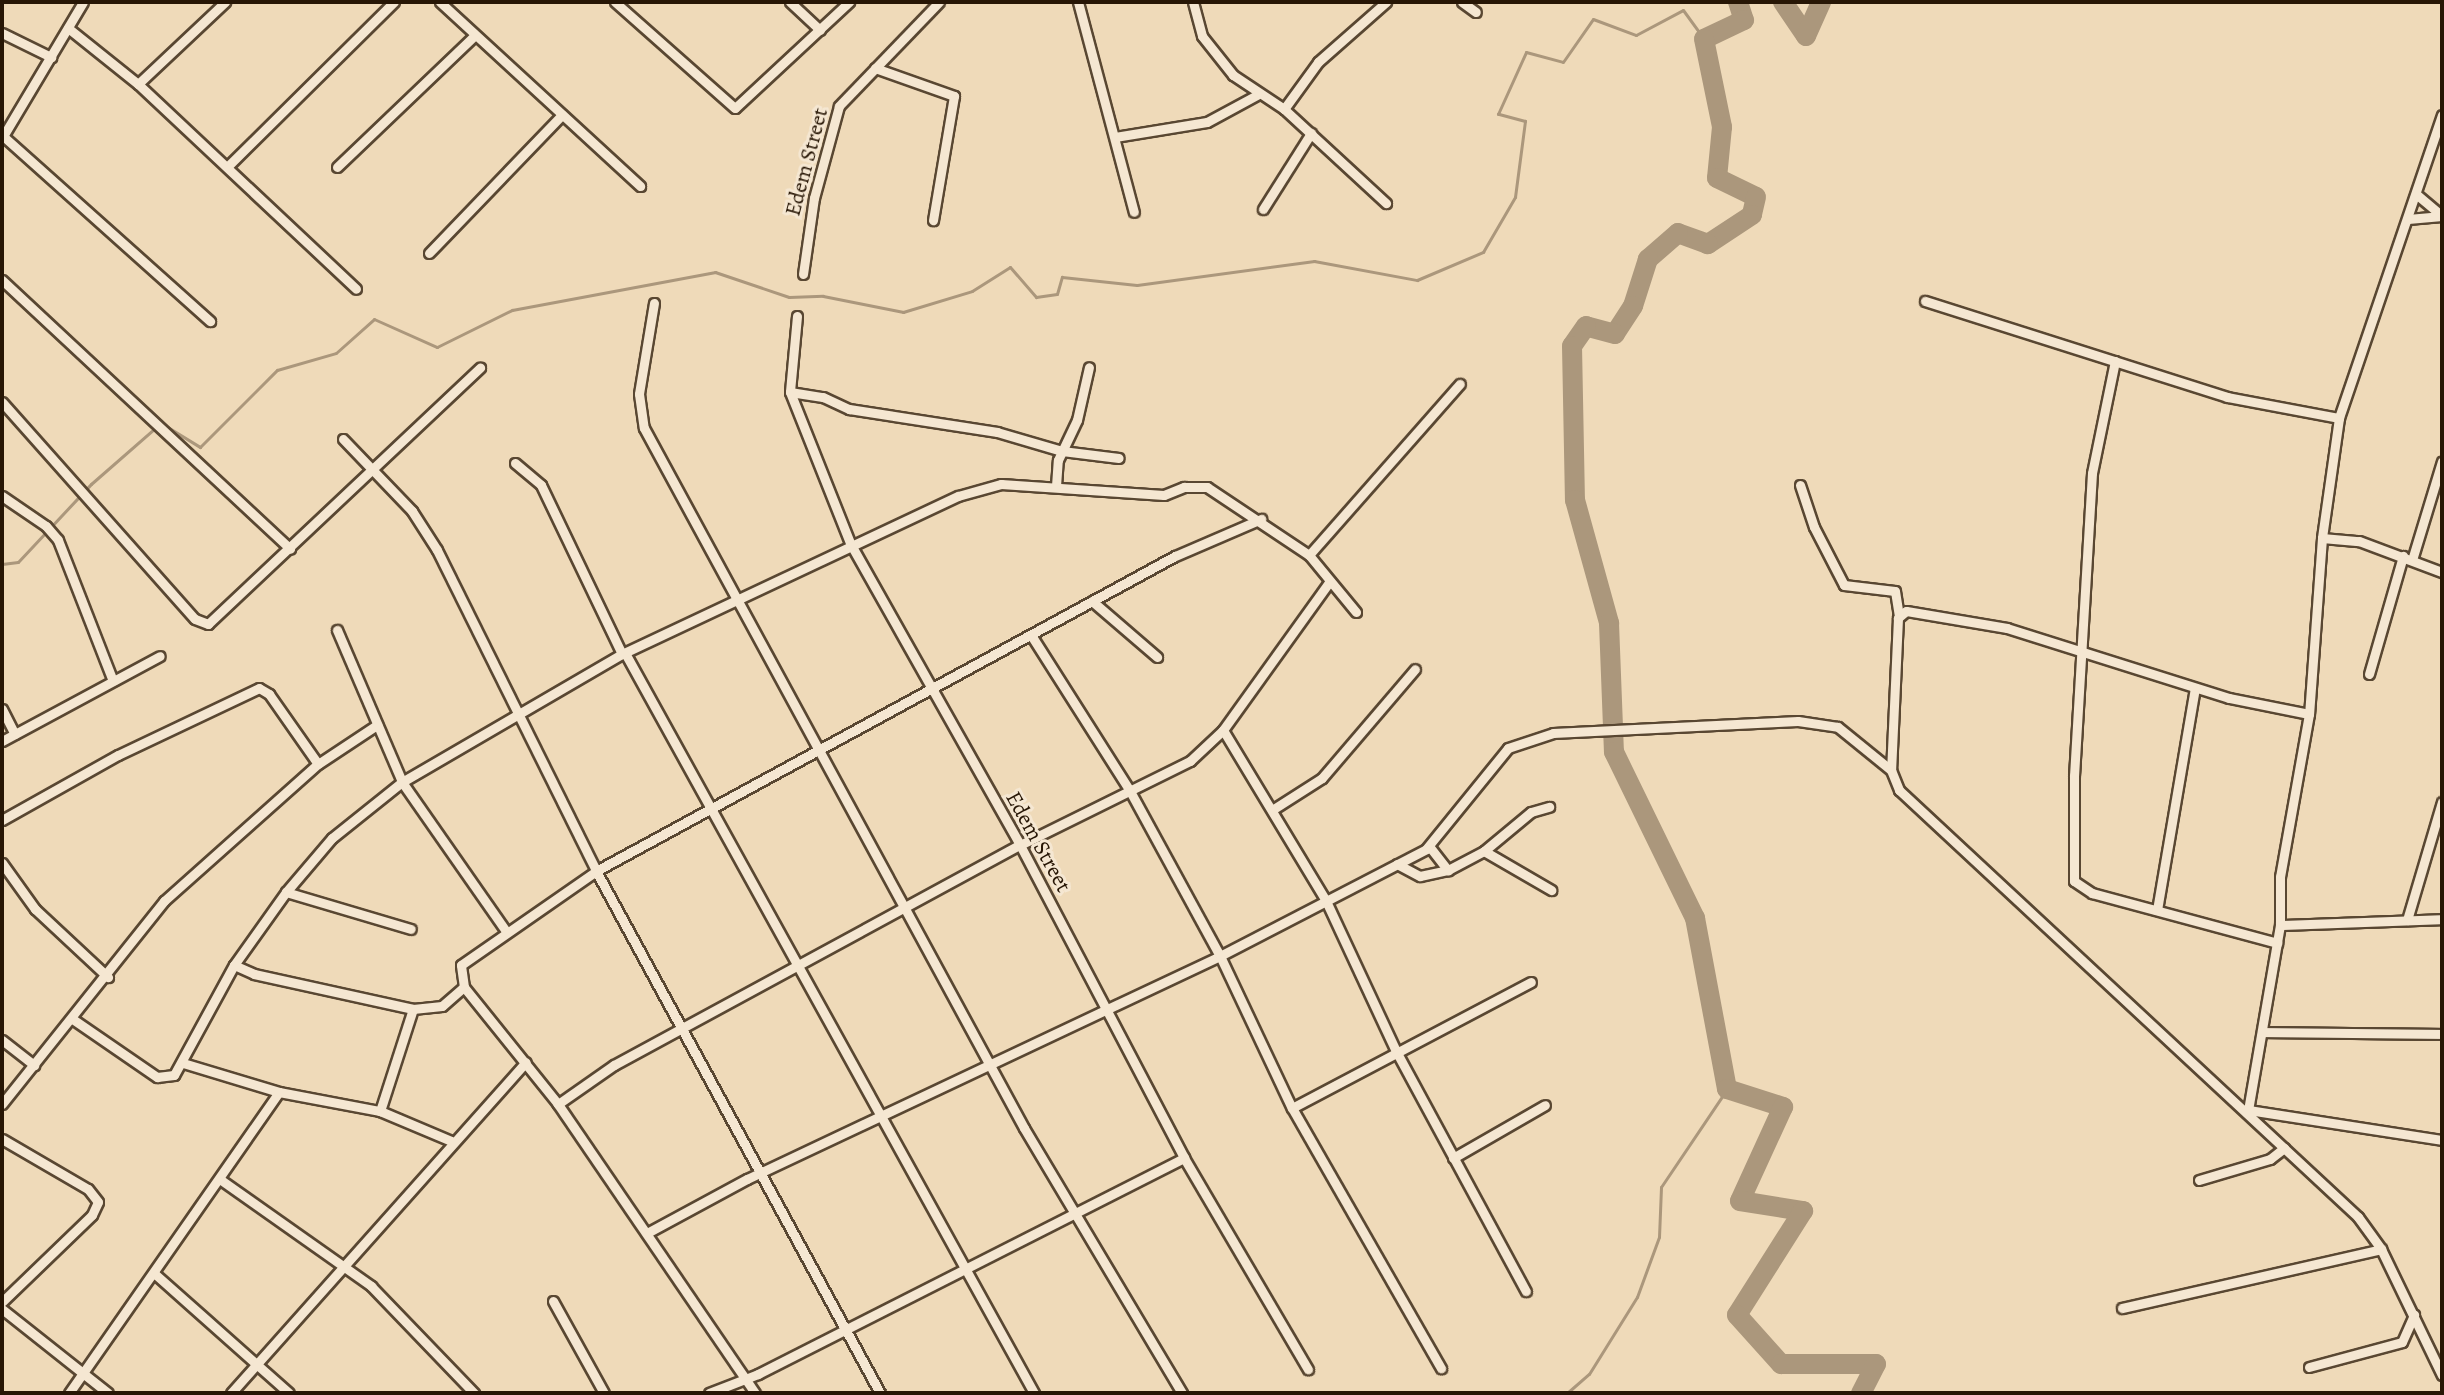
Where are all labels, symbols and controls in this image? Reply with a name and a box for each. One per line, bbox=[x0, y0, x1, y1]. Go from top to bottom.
street label: Edem Street bbox=[780, 105, 834, 219]
street label: Edem Street bbox=[1000, 787, 1076, 897]

